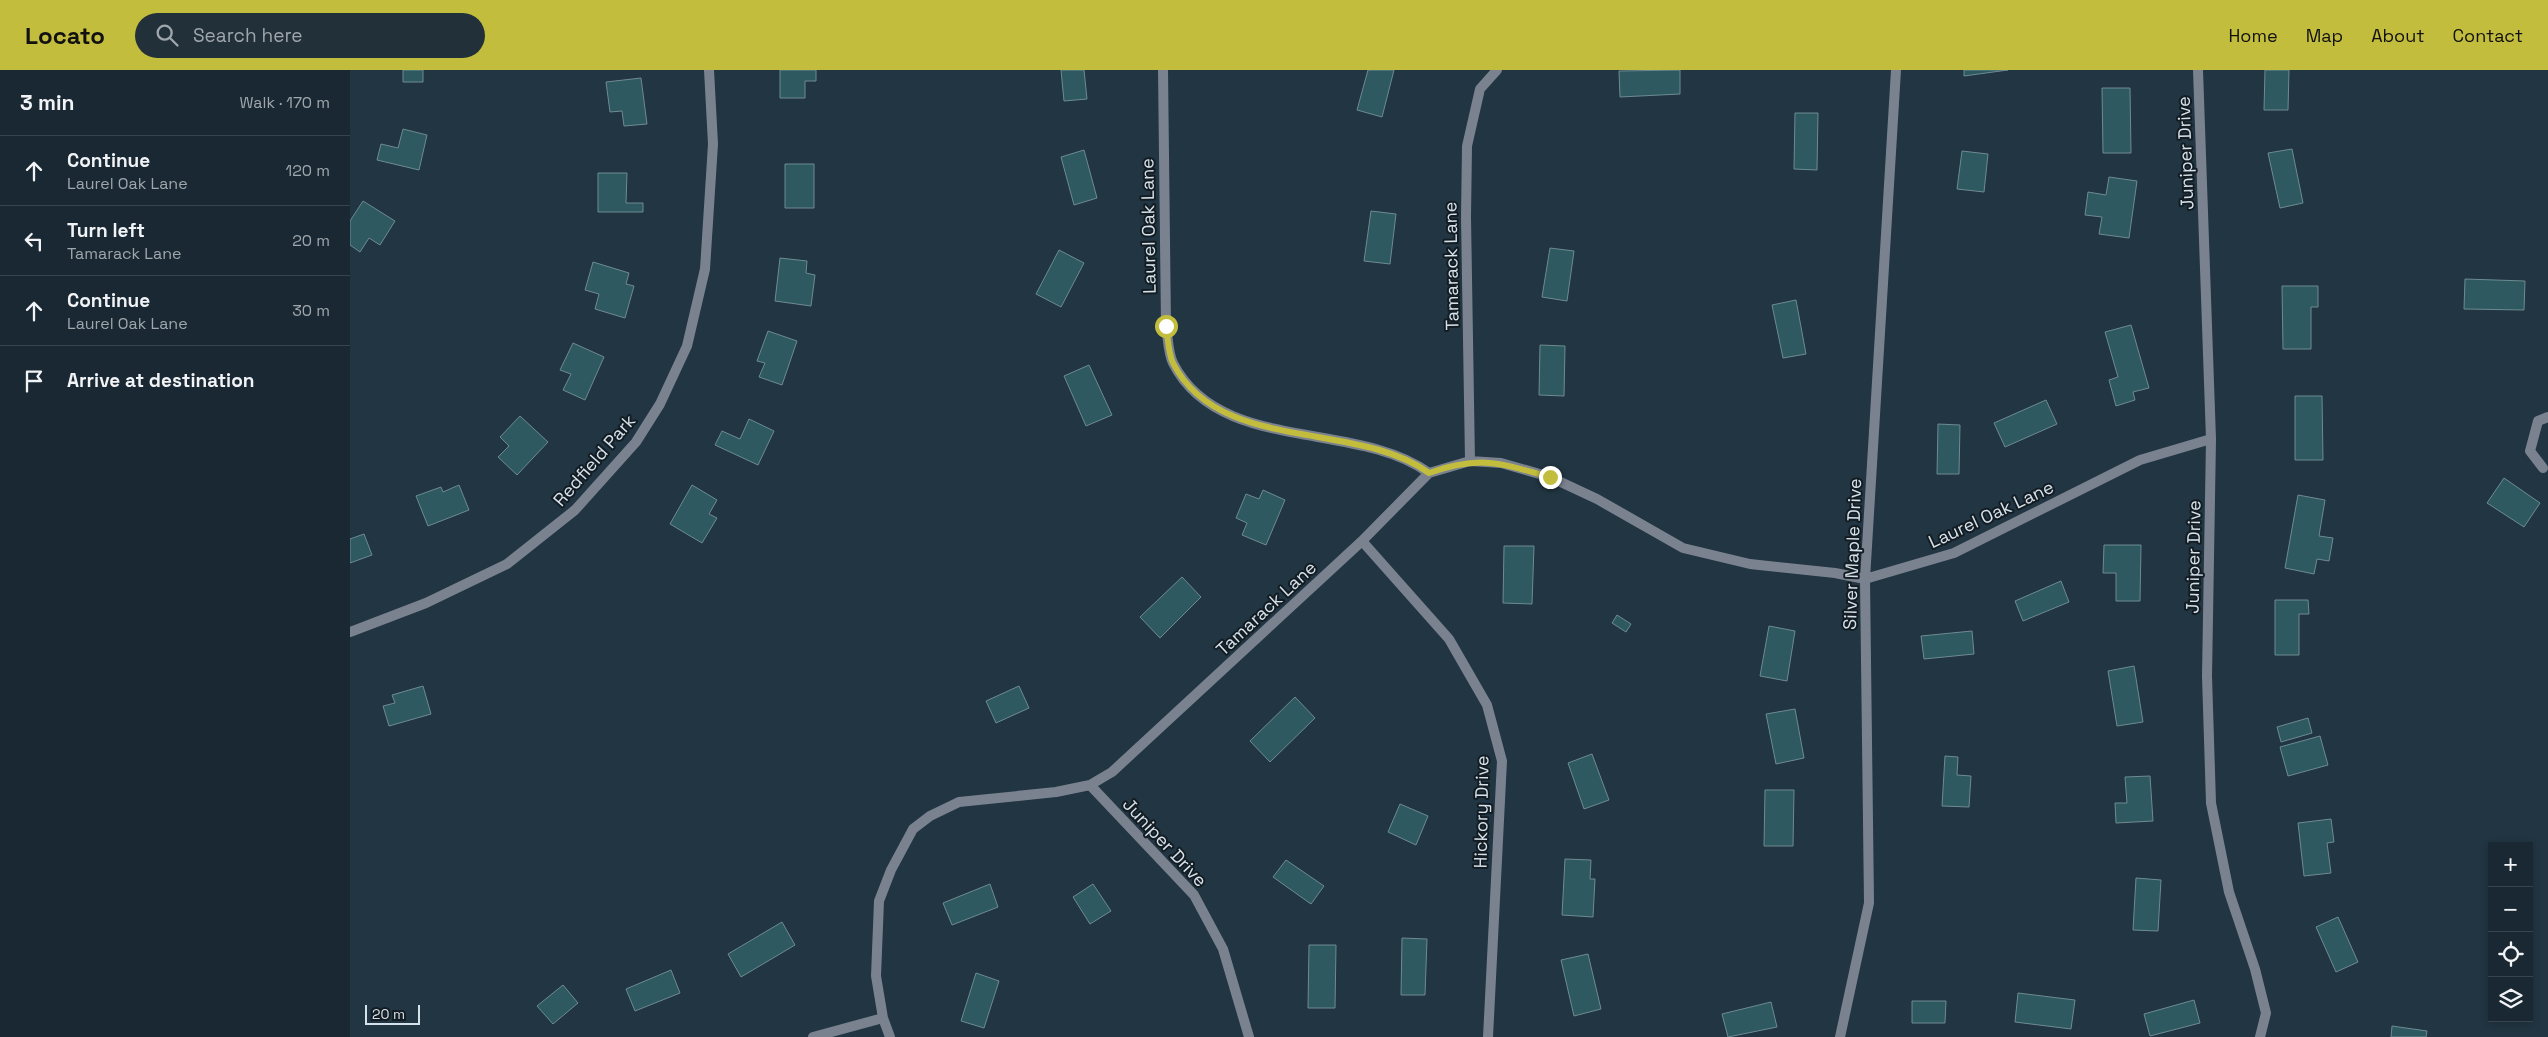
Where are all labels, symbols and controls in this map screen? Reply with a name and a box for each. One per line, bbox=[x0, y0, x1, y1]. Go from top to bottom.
search box bbox=[135, 13, 485, 58]
text: Locato bbox=[25, 20, 105, 51]
icon: search bbox=[153, 21, 181, 49]
text: Search here bbox=[193, 23, 302, 48]
text: Home bbox=[2229, 24, 2278, 47]
text: Map bbox=[2306, 24, 2343, 47]
text: About bbox=[2371, 24, 2425, 47]
text: Contact bbox=[2453, 24, 2523, 47]
text: 3 min bbox=[20, 89, 75, 116]
text: Walk · 170 m bbox=[240, 92, 330, 113]
street label: Juniper Drive bbox=[2172, 96, 2198, 210]
text: Continue bbox=[67, 148, 150, 173]
icon: ahead bbox=[20, 157, 48, 185]
street label: Laurel Oak Lane bbox=[1135, 158, 1161, 294]
text: 120 m bbox=[286, 160, 330, 181]
text: Laurel Oak Lane bbox=[67, 173, 188, 194]
street label: Tamarack Lane bbox=[1438, 201, 1464, 331]
text: Turn left bbox=[67, 218, 145, 243]
icon: left bbox=[20, 227, 48, 255]
text: 20 m bbox=[292, 230, 330, 251]
text: Tamarack Lane bbox=[67, 243, 181, 264]
text: Continue bbox=[67, 288, 150, 313]
icon: ahead bbox=[20, 297, 48, 325]
text: 30 m bbox=[292, 300, 330, 321]
text: Laurel Oak Lane bbox=[67, 313, 188, 334]
route start bbox=[1155, 315, 1178, 338]
icon: arrive bbox=[20, 367, 48, 395]
text: Arrive at destination bbox=[67, 368, 255, 393]
street label: Redfield Park bbox=[548, 409, 640, 511]
route end bbox=[1539, 466, 1562, 489]
street label: Laurel Oak Lane bbox=[1925, 475, 2057, 553]
street label: Silver Maple Drive bbox=[1838, 478, 1866, 630]
street label: Juniper Drive bbox=[2181, 500, 2205, 614]
street label: Tamarack Lane bbox=[1211, 556, 1321, 660]
street label: Hickory Drive bbox=[1469, 755, 1493, 869]
street label: Juniper Drive bbox=[1118, 793, 1212, 891]
map controls bbox=[2488, 842, 2533, 1022]
button: + bbox=[2488, 842, 2533, 887]
button: − bbox=[2488, 887, 2533, 932]
button: locate bbox=[2488, 932, 2533, 977]
button: layers bbox=[2488, 977, 2533, 1022]
scale bar bbox=[365, 1002, 420, 1025]
text: 20 m bbox=[372, 1005, 405, 1023]

